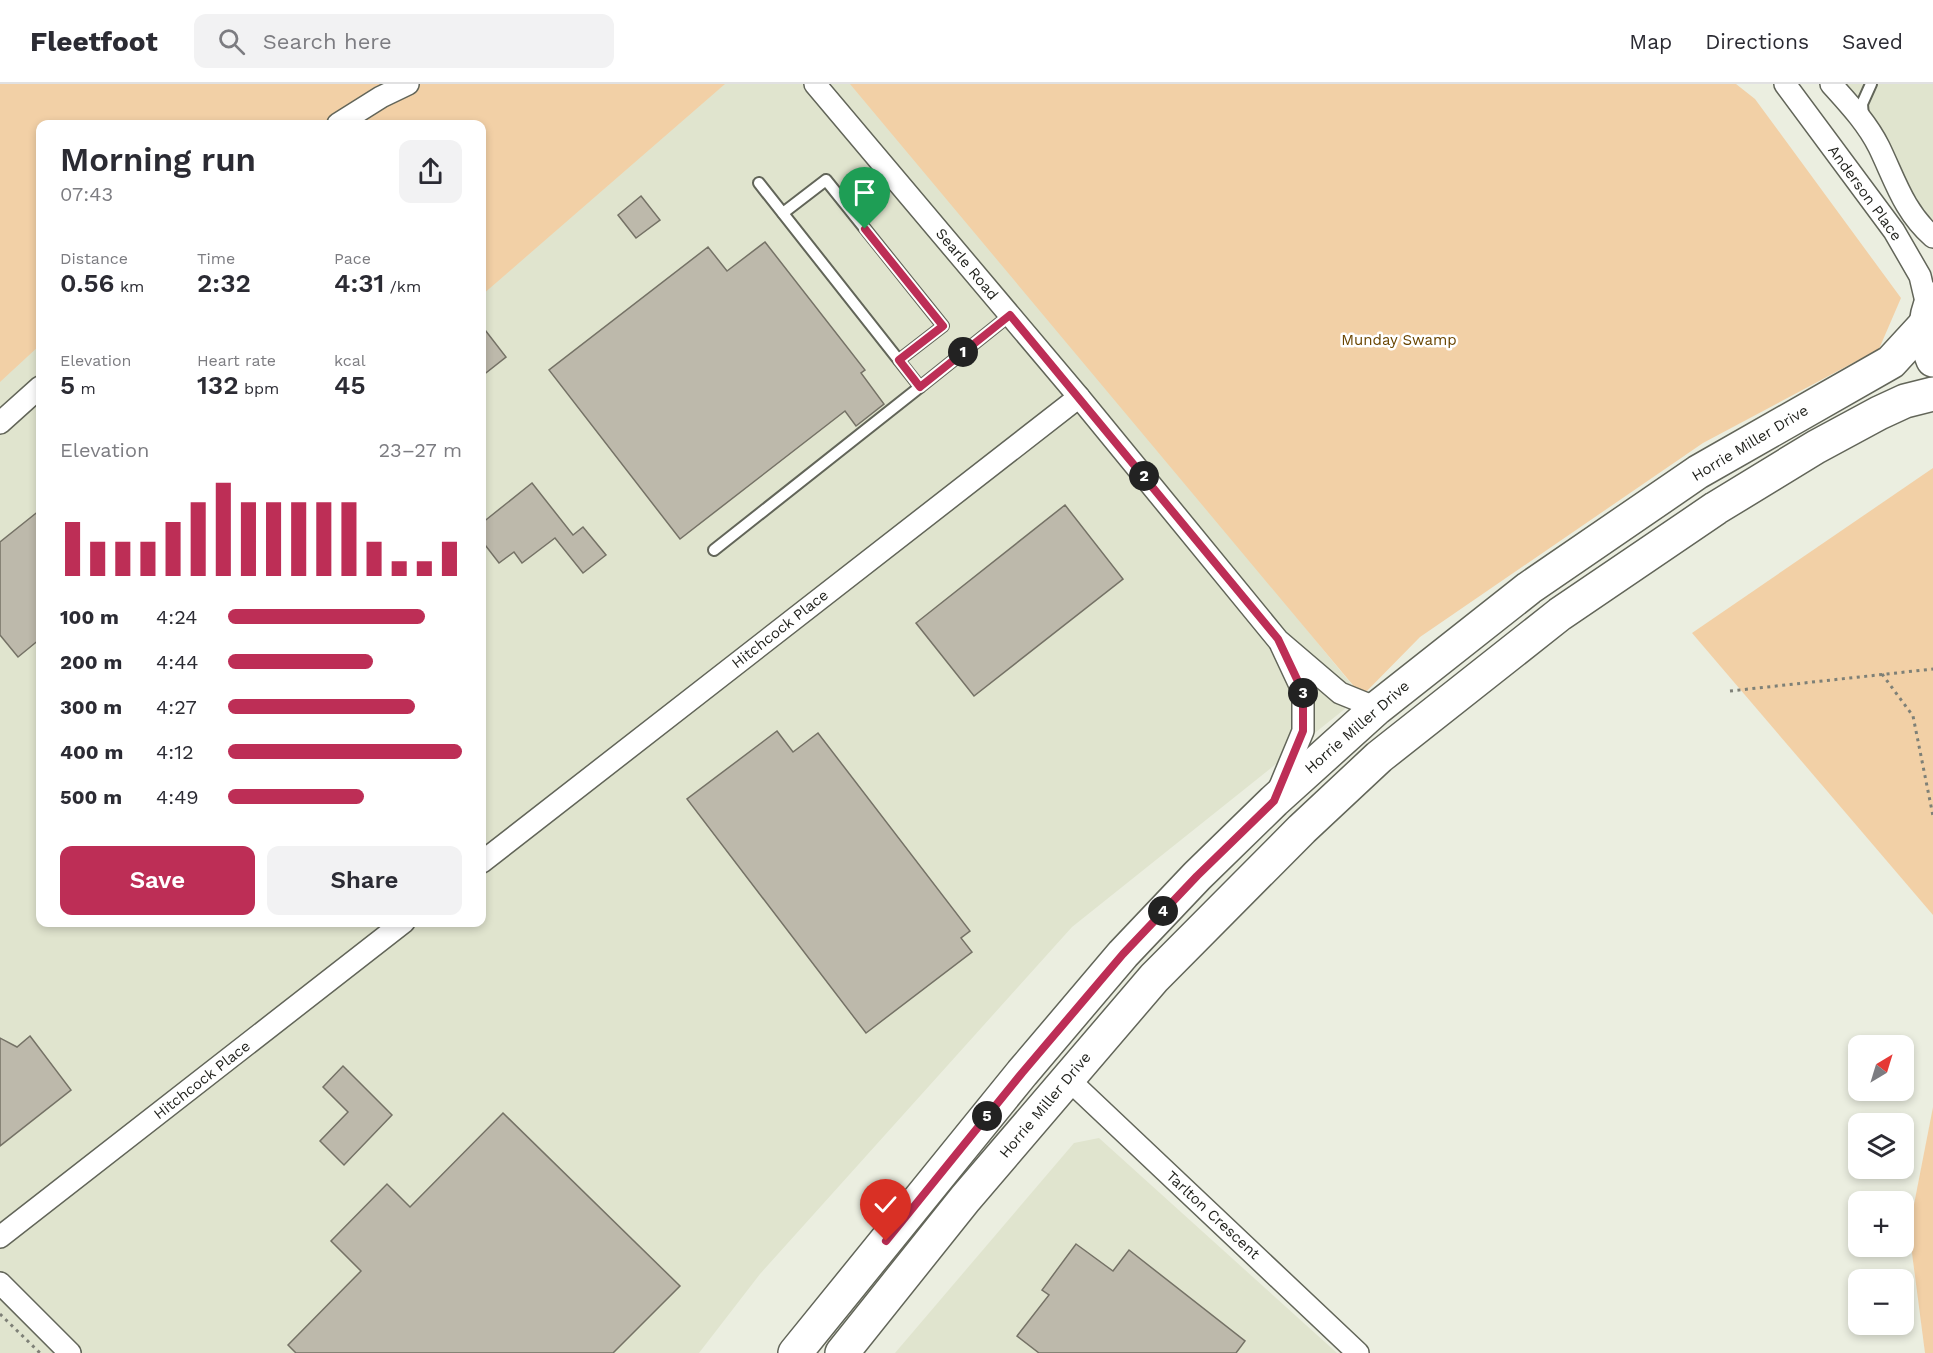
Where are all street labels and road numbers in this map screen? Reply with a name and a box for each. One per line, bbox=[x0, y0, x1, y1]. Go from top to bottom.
street label: Anderson Place bbox=[1824, 142, 1906, 244]
street label: Searle Road bbox=[932, 225, 1002, 303]
street label: Horrie Miller Drive bbox=[1688, 401, 1812, 485]
street label: Hitchcock Place bbox=[728, 586, 832, 672]
street label: Horrie Miller Drive bbox=[1301, 677, 1413, 777]
street label: Hitchcock Place bbox=[150, 1037, 254, 1123]
street label: Horrie Miller Drive bbox=[995, 1048, 1095, 1162]
street label: Tarlton Crescent bbox=[1162, 1167, 1264, 1263]

